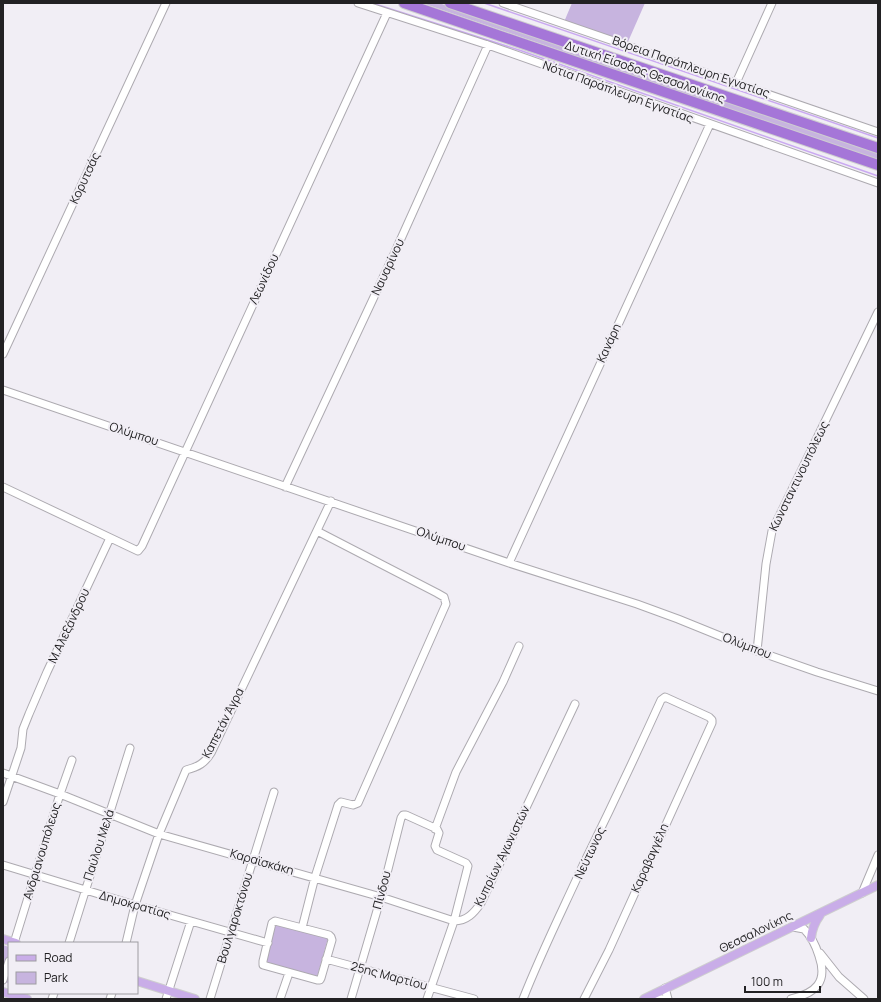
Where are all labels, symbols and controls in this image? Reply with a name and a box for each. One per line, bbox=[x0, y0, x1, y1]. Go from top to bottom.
street label: Βόρεια Παράπλευρη Εγνατίας bbox=[610, 32, 773, 102]
street label: Δυτική Είσοδος Θεσσαλονίκης bbox=[563, 36, 728, 107]
street label: Νότια Παράπλευρη Εγνατίας bbox=[540, 56, 696, 127]
street label: Κορυτσάς bbox=[65, 149, 104, 206]
street label: Ναυαρίνου bbox=[367, 236, 408, 298]
street label: Λεωνίδου bbox=[245, 251, 283, 307]
street label: Κανάρη bbox=[592, 320, 625, 365]
street label: Ολύμπου bbox=[107, 418, 161, 449]
street label: Κωνσταντινουπόλεως bbox=[765, 418, 833, 534]
street label: Ολύμπου bbox=[414, 522, 468, 555]
street label: Μ.Αλεξάνδρου bbox=[44, 586, 93, 666]
street label: Ολύμπου bbox=[720, 628, 774, 663]
street label: Καπετάν Άγρα bbox=[198, 685, 248, 761]
street label: Ανδριανουπόλεως bbox=[19, 800, 65, 902]
street label: Κυπρίων Αγωνιστών bbox=[470, 802, 533, 909]
street label: Παύλου Μελά bbox=[79, 807, 118, 883]
street label: Καραβαγγέλη bbox=[627, 820, 672, 895]
street label: Νεύτωνος bbox=[570, 824, 609, 882]
street label: Καραϊσκάκη bbox=[228, 844, 296, 879]
street label: Πίνδου bbox=[368, 869, 395, 911]
street label: Βουλγαροκτόνου bbox=[213, 870, 256, 965]
street label: Δημοκρατίας bbox=[97, 886, 173, 923]
street label: Θεσσαλονίκης bbox=[716, 906, 796, 957]
legend bbox=[8, 942, 138, 994]
text: Road bbox=[44, 949, 72, 966]
street label: 25ης Μαρτίου bbox=[349, 957, 429, 994]
scale bar bbox=[745, 968, 820, 994]
text: Park bbox=[44, 969, 69, 986]
text: 100 m bbox=[751, 973, 783, 990]

